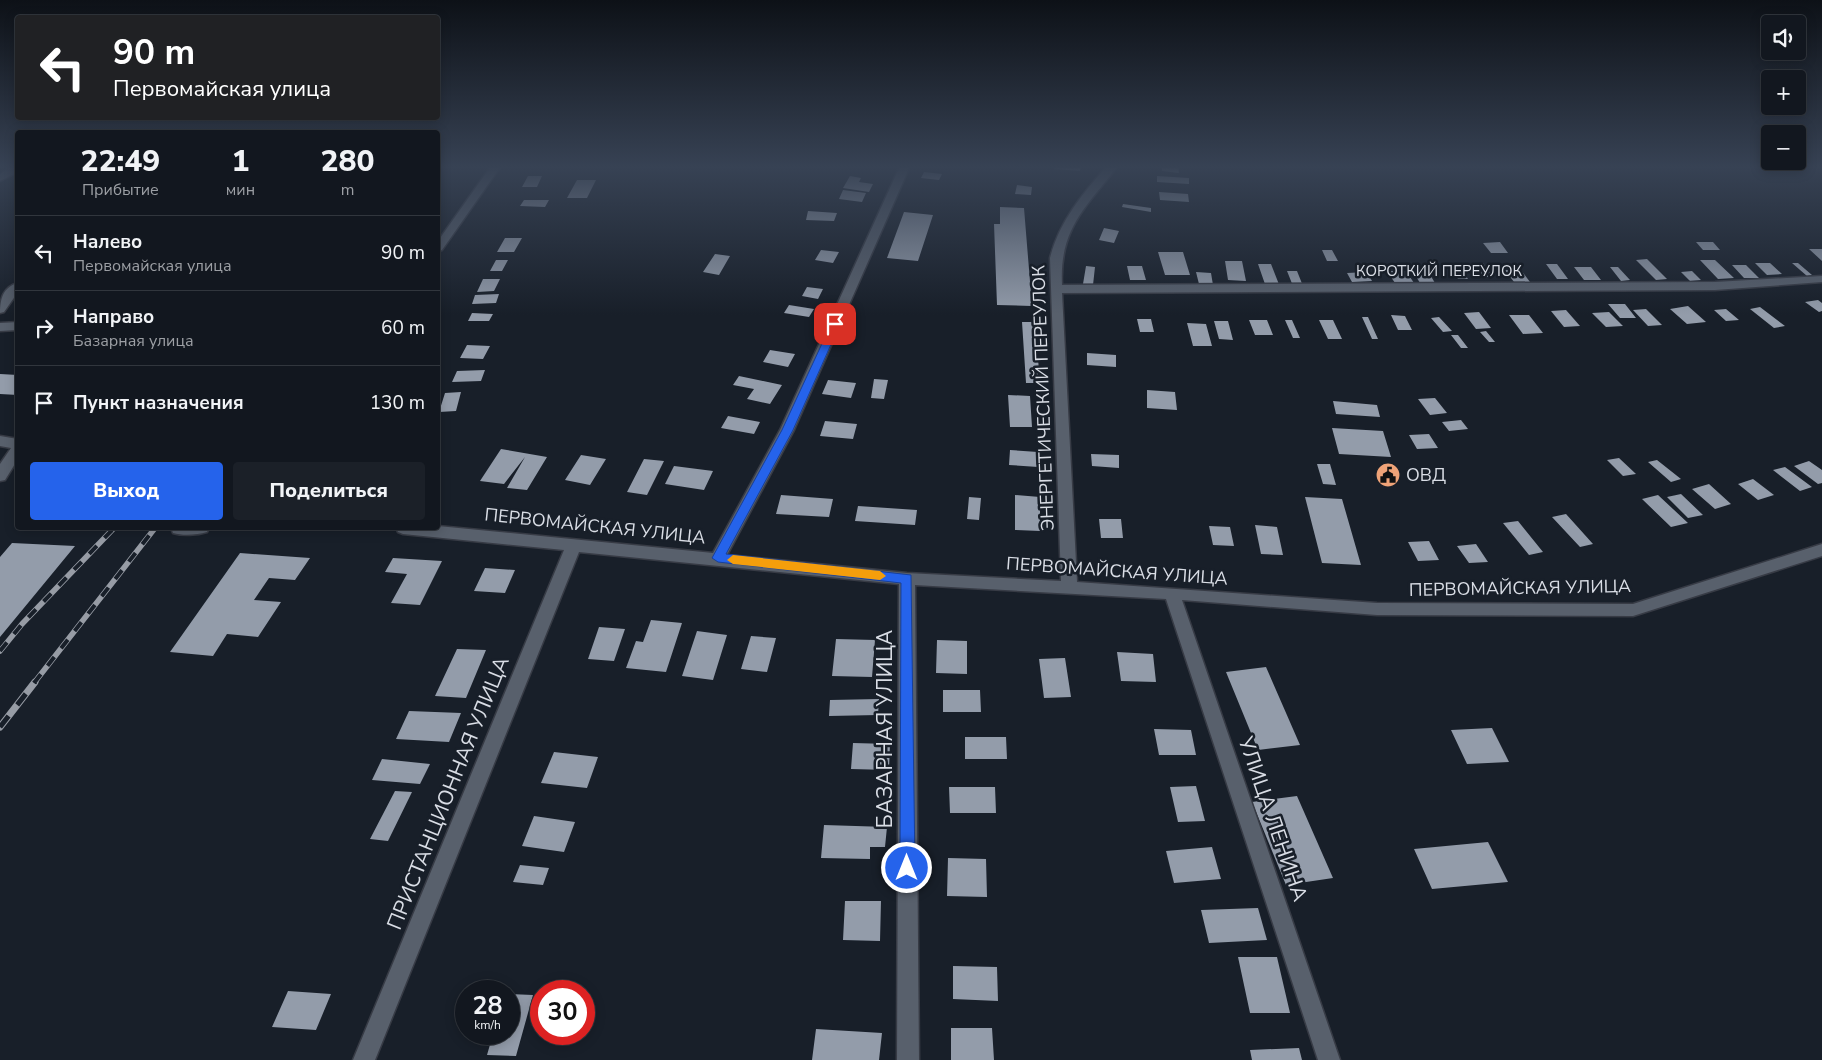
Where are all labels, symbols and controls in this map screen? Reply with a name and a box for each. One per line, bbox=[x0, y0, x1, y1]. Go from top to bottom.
map controls bbox=[1761, 15, 1806, 170]
button: sound bbox=[1761, 15, 1806, 60]
text: 90 m bbox=[113, 29, 195, 76]
icon: left bbox=[30, 35, 95, 100]
button: + bbox=[1761, 70, 1806, 115]
text: Первомайская улица bbox=[113, 74, 331, 104]
button: − bbox=[1761, 125, 1806, 170]
text: 22:49 bbox=[80, 141, 160, 182]
text: 1 bbox=[231, 141, 249, 182]
text: 280 bbox=[321, 141, 375, 182]
text: Прибытие bbox=[82, 179, 159, 201]
text: мин bbox=[226, 179, 255, 201]
text: m bbox=[341, 179, 354, 201]
text: Налево bbox=[73, 229, 142, 255]
icon: left bbox=[30, 239, 58, 267]
text: 90 m bbox=[381, 240, 425, 266]
text: Первомайская улица bbox=[73, 255, 232, 277]
street label: КОРОТКИЙ ПЕРЕУЛОК bbox=[1356, 261, 1522, 281]
street label: ЭНЕРГЕТИЧЕСКИЙ ПЕРЕУЛОК bbox=[1026, 264, 1060, 531]
pin bbox=[814, 303, 856, 345]
text: Направо bbox=[73, 304, 154, 330]
icon: arrive bbox=[821, 310, 849, 338]
icon: right bbox=[30, 314, 58, 342]
text: 60 m bbox=[381, 315, 425, 341]
text: Базарная улица bbox=[73, 330, 194, 352]
icon: arrive bbox=[30, 389, 58, 417]
text: Пункт назначения bbox=[73, 390, 244, 416]
text: 130 m bbox=[370, 390, 425, 416]
button: Выход bbox=[30, 462, 223, 520]
button: Поделиться bbox=[233, 462, 425, 520]
public building icon: ОВД bbox=[1375, 462, 1401, 488]
place label: ОВД bbox=[1406, 463, 1446, 487]
street label: ПЕРВОМАЙСКАЯ УЛИЦА bbox=[483, 502, 707, 550]
street label: ПЕРВОМАЙСКАЯ УЛИЦА bbox=[1005, 551, 1229, 591]
street label: ПЕРВОМАЙСКАЯ УЛИЦА bbox=[1409, 574, 1631, 602]
street label: БАЗАРНАЯ УЛИЦА bbox=[871, 630, 899, 828]
street label: ПРИСТАНЦИОННАЯ УЛИЦА bbox=[380, 652, 516, 934]
street label: УЛИЦА ЛЕНИНА bbox=[1231, 732, 1314, 905]
position arrow bbox=[880, 841, 932, 893]
speed limit sign: 30 bbox=[530, 980, 595, 1045]
text: 28 bbox=[472, 989, 503, 1023]
text: km/h bbox=[474, 1017, 501, 1033]

